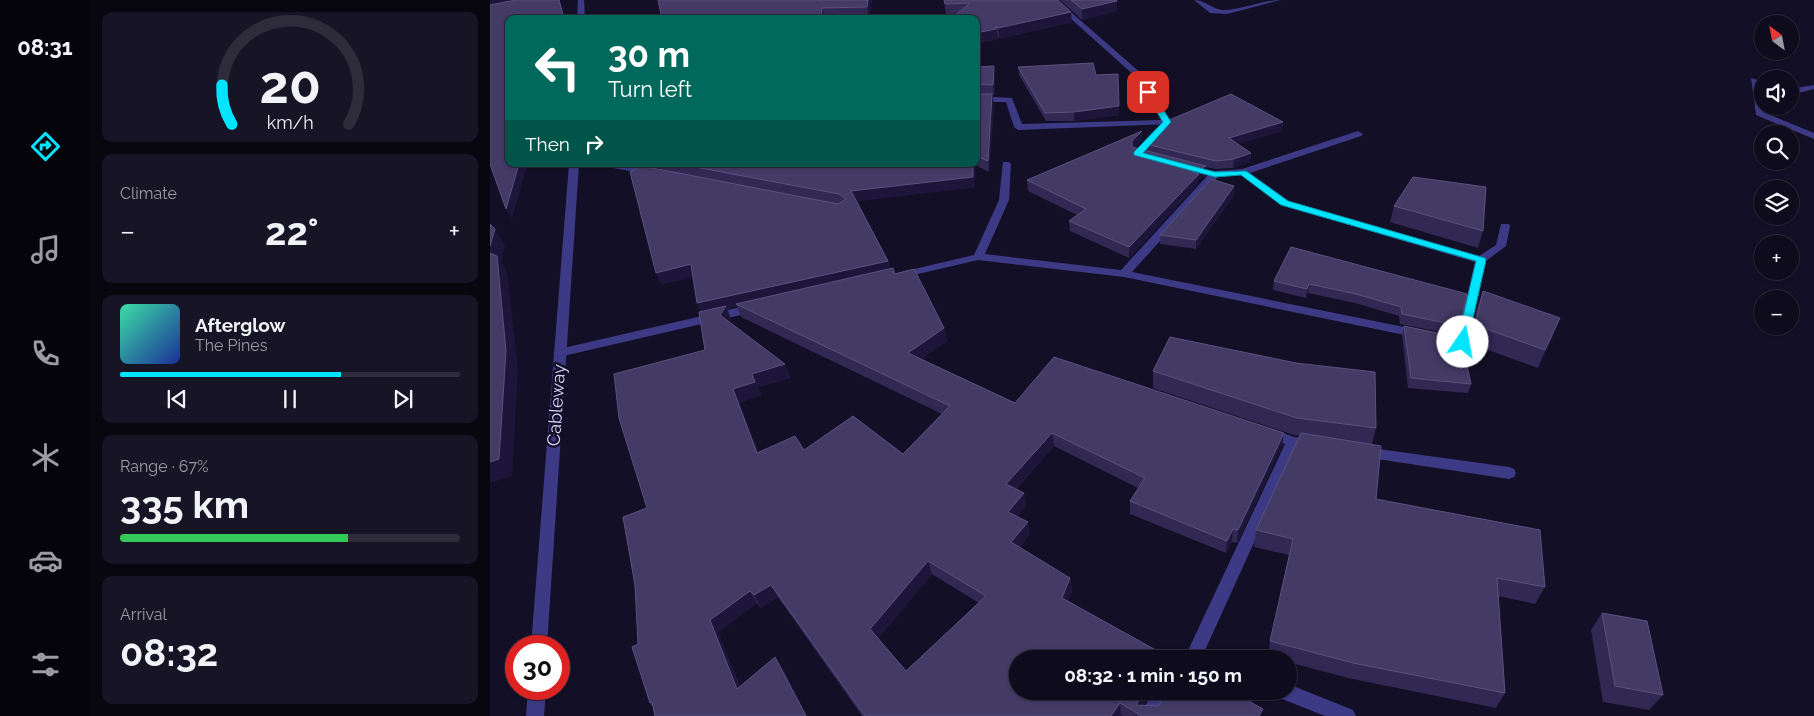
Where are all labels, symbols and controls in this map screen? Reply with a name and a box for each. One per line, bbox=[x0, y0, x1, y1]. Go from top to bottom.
north arrow bbox=[1754, 15, 1799, 60]
map controls bbox=[1754, 15, 1799, 335]
text: 08:31 bbox=[17, 34, 73, 60]
text: 30 m bbox=[608, 34, 690, 75]
icon: left bbox=[525, 35, 590, 100]
text: 20 bbox=[259, 54, 321, 115]
button: sound bbox=[1754, 70, 1799, 115]
pin bbox=[1127, 71, 1169, 113]
text: Turn left bbox=[608, 76, 692, 102]
icon: arrive bbox=[1134, 78, 1162, 106]
text: km/h bbox=[266, 112, 314, 133]
button: search bbox=[1754, 125, 1799, 170]
icon: directions bbox=[28, 129, 63, 164]
icon: right bbox=[580, 130, 608, 158]
text: Then bbox=[525, 133, 570, 155]
button: layers bbox=[1754, 180, 1799, 225]
text: Climate bbox=[120, 184, 177, 203]
text: 22° bbox=[265, 209, 318, 254]
text: − bbox=[120, 215, 135, 248]
text: + bbox=[448, 215, 460, 248]
icon: music bbox=[28, 232, 63, 267]
button: + bbox=[1754, 235, 1799, 280]
button: − bbox=[1754, 290, 1799, 335]
text: Afterglow bbox=[195, 314, 285, 336]
position arrow bbox=[1436, 315, 1488, 367]
icon: phone bbox=[28, 336, 63, 371]
text: The Pines bbox=[195, 336, 267, 355]
street label: Cableway bbox=[543, 363, 569, 447]
icon: previous bbox=[163, 385, 191, 413]
icon: pause bbox=[276, 385, 304, 413]
icon: next bbox=[389, 385, 417, 413]
icon: climate bbox=[28, 440, 63, 475]
text: Range · 67% bbox=[120, 457, 208, 476]
text: 335 km bbox=[120, 482, 249, 527]
icon: car bbox=[28, 543, 63, 578]
text: Arrival bbox=[120, 605, 167, 624]
text: 08:32 bbox=[120, 630, 218, 675]
speed limit sign: 30 bbox=[505, 635, 570, 700]
icon: filters bbox=[28, 647, 63, 682]
text: 08:32 · 1 min · 150 m bbox=[1064, 664, 1242, 686]

